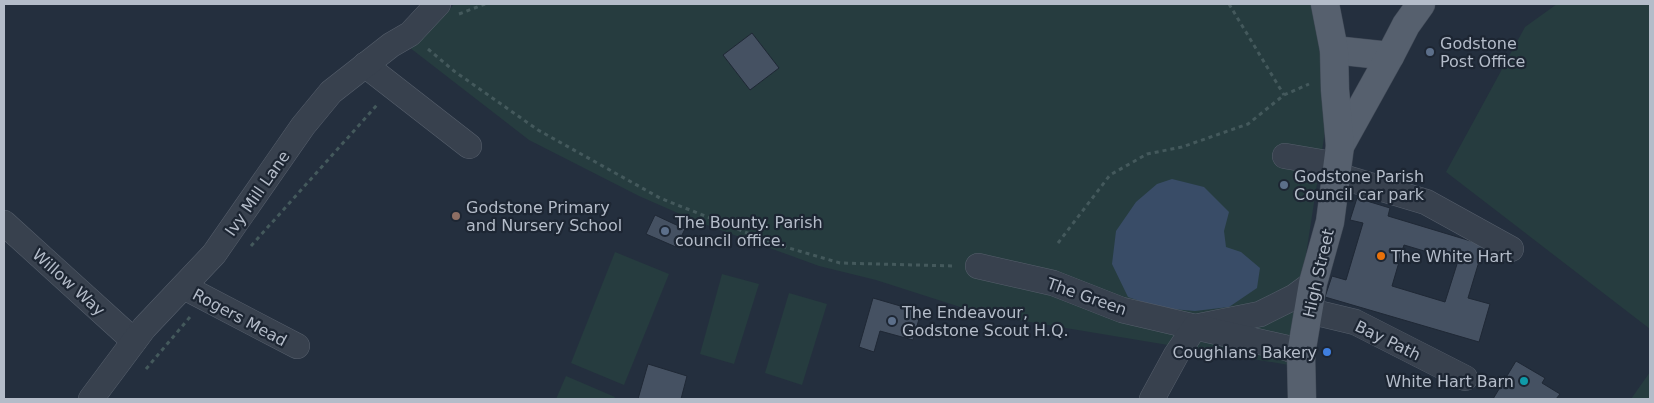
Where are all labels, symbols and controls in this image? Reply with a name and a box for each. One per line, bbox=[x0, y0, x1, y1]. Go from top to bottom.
place label: Godstone Post Office bbox=[1440, 34, 1525, 71]
marker: Godstone Post Office bbox=[1424, 46, 1436, 58]
street label: Ivy Mill Lane bbox=[221, 147, 294, 240]
place label: Godstone Parish Council car park bbox=[1294, 167, 1425, 204]
marker: Godstone Parish Council car park bbox=[1278, 179, 1290, 191]
place label: Godstone Primary and Nursery School bbox=[466, 198, 622, 235]
marker: Godstone Primary and Nursery School bbox=[450, 210, 462, 222]
place label: The Bounty. Parish council office. bbox=[674, 213, 823, 250]
marker: The Bounty. Parish council office. bbox=[659, 225, 671, 237]
street label: High Street bbox=[1299, 227, 1338, 319]
street label: Willow Way bbox=[29, 245, 109, 320]
place label: The White Hart bbox=[1390, 247, 1512, 266]
marker: The White Hart bbox=[1375, 250, 1387, 262]
street label: The Green bbox=[1043, 274, 1129, 319]
street label: Rogers Mead bbox=[189, 285, 290, 350]
place label: The Endeavour, Godstone Scout H.Q. bbox=[901, 303, 1069, 340]
marker: The Endeavour, Godstone Scout H.Q. bbox=[886, 315, 898, 327]
street label: Bay Path bbox=[1352, 316, 1424, 364]
place label: Coughlans Bakery bbox=[1172, 343, 1317, 362]
marker: Coughlans Bakery bbox=[1321, 346, 1333, 358]
place label: White Hart Barn bbox=[1385, 372, 1514, 391]
marker: White Hart Barn bbox=[1518, 375, 1530, 387]

